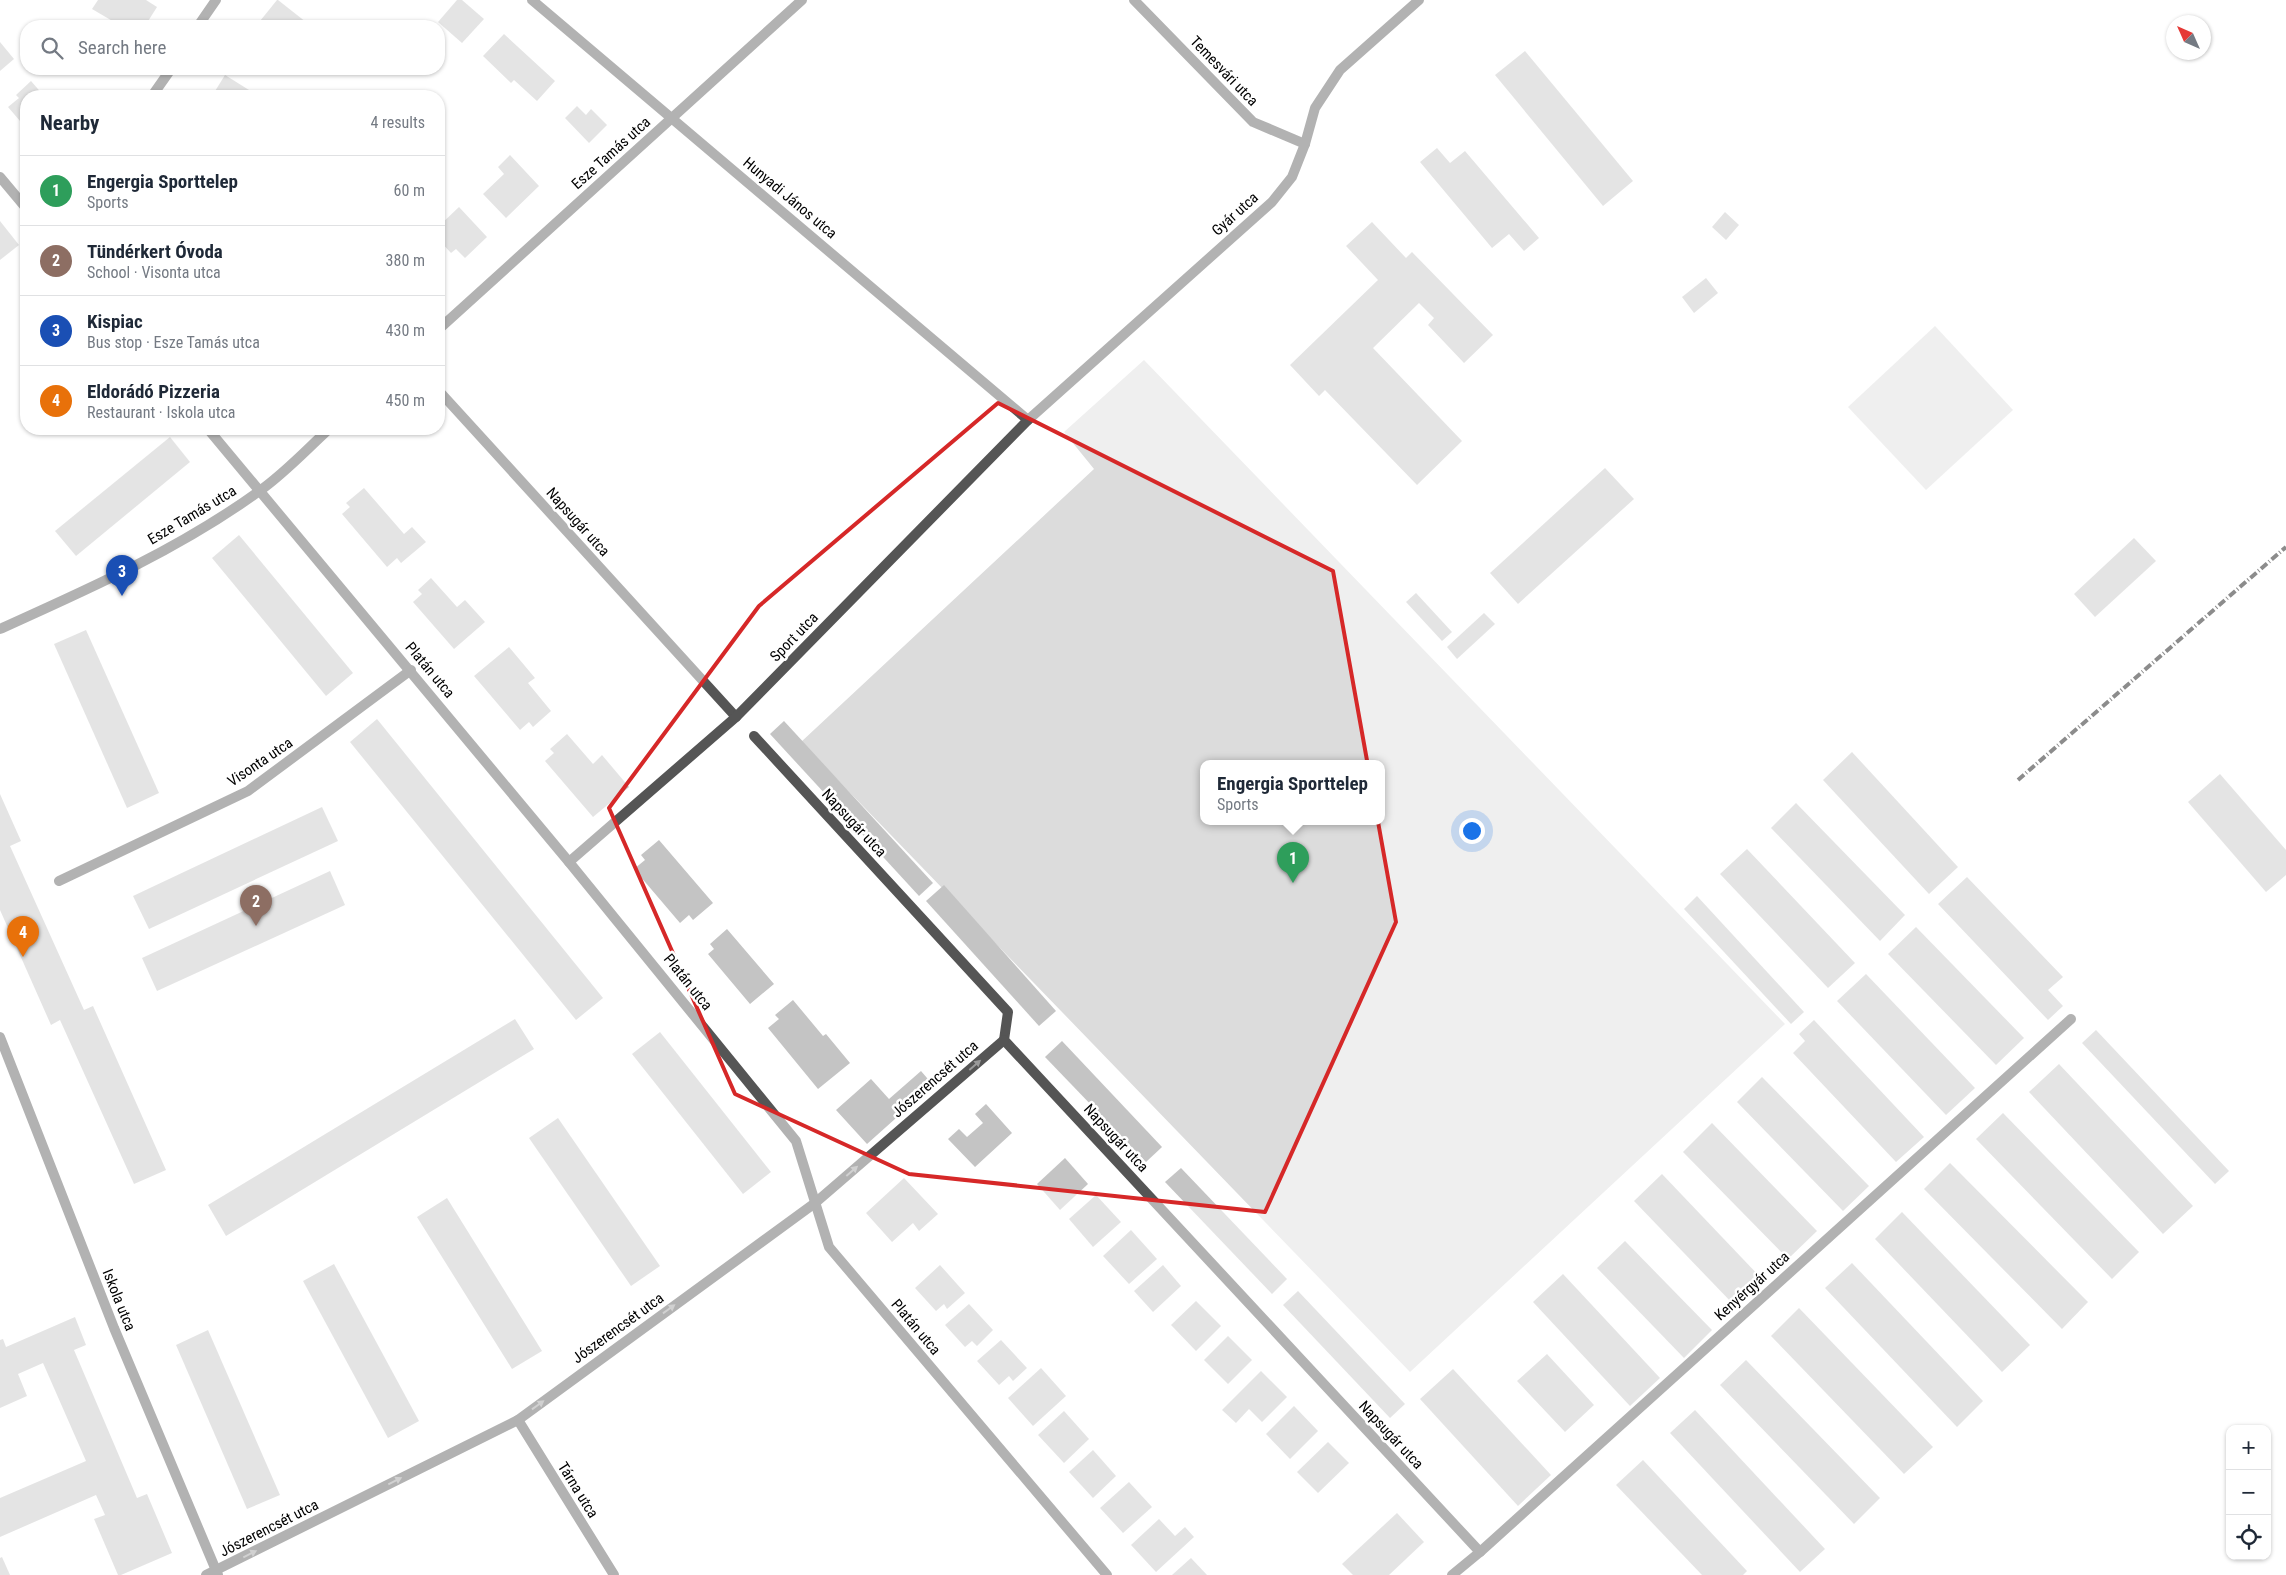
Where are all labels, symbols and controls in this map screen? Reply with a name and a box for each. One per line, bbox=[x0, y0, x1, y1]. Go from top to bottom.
north arrow bbox=[2166, 15, 2211, 60]
search box bbox=[20, 20, 445, 75]
street label: Temesvári utca bbox=[1186, 32, 1262, 110]
icon: search bbox=[38, 34, 66, 62]
text: Search here bbox=[78, 36, 166, 59]
text: Nearby bbox=[40, 111, 99, 135]
text: 4 results bbox=[370, 113, 425, 132]
street label: Esze Tamás utca bbox=[568, 113, 654, 193]
street label: Hunyadi János utca bbox=[739, 154, 841, 242]
text: Engergia Sporttelep bbox=[87, 170, 238, 193]
text: 1 bbox=[52, 181, 60, 200]
text: 60 m bbox=[393, 181, 425, 200]
street label: Gyár utca bbox=[1208, 189, 1262, 239]
text: Sports bbox=[87, 193, 129, 212]
text: Tündérkert Óvoda bbox=[87, 240, 223, 263]
text: 2 bbox=[52, 251, 60, 270]
text: 380 m bbox=[386, 251, 425, 270]
text: School · Visonta utca bbox=[87, 263, 221, 282]
text: Kispiac bbox=[87, 310, 143, 333]
text: 3 bbox=[52, 321, 60, 340]
text: 430 m bbox=[386, 321, 425, 340]
text: Bus stop · Esze Tamás utca bbox=[87, 333, 260, 352]
text: Eldorádó Pizzeria bbox=[87, 380, 220, 403]
text: 4 bbox=[52, 391, 60, 410]
text: 450 m bbox=[386, 391, 425, 410]
text: Restaurant · Iskola utca bbox=[87, 403, 235, 422]
street label: Esze Tamás utca bbox=[145, 482, 239, 548]
street label: Napsugár utca bbox=[542, 484, 614, 560]
pin: 3 bbox=[106, 555, 138, 596]
street label: Sport utca bbox=[766, 609, 822, 665]
street label: Platán utca bbox=[402, 639, 458, 701]
street label: Visonta utca bbox=[224, 734, 296, 790]
popup bbox=[1200, 760, 1385, 825]
text: Engergia Sporttelep bbox=[1217, 772, 1368, 795]
street label: Napsugár utca bbox=[818, 785, 890, 861]
text: Sports bbox=[1217, 795, 1259, 814]
your location bbox=[1459, 818, 1485, 844]
pin: 1 bbox=[1277, 842, 1309, 883]
pin: 2 bbox=[240, 885, 272, 926]
pin: 4 bbox=[7, 916, 39, 957]
street label: Platán utca bbox=[660, 950, 716, 1014]
street label: Jószerencsét utca bbox=[888, 1037, 982, 1121]
one-way arrow bbox=[968, 1059, 981, 1070]
street label: Napsugár utca bbox=[1080, 1100, 1152, 1176]
one-way arrow bbox=[845, 1165, 857, 1177]
street label: Kenyérgyár utca bbox=[1711, 1248, 1793, 1324]
street label: Iskola utca bbox=[99, 1267, 139, 1333]
street label: Jószerencsét utca bbox=[569, 1289, 667, 1367]
street label: Platán utca bbox=[888, 1296, 944, 1358]
one-way arrow bbox=[663, 1304, 676, 1314]
street label: Napsugár utca bbox=[1355, 1397, 1427, 1473]
one-way arrow bbox=[531, 1400, 545, 1410]
map controls bbox=[2226, 1425, 2271, 1560]
button: + bbox=[2226, 1425, 2271, 1470]
street label: Tárna utca bbox=[554, 1459, 602, 1521]
button: − bbox=[2226, 1470, 2271, 1515]
one-way arrow bbox=[388, 1477, 402, 1485]
street label: Jószerencsét utca bbox=[217, 1495, 321, 1561]
button: locate bbox=[2226, 1515, 2271, 1560]
one-way arrow bbox=[243, 1550, 257, 1558]

